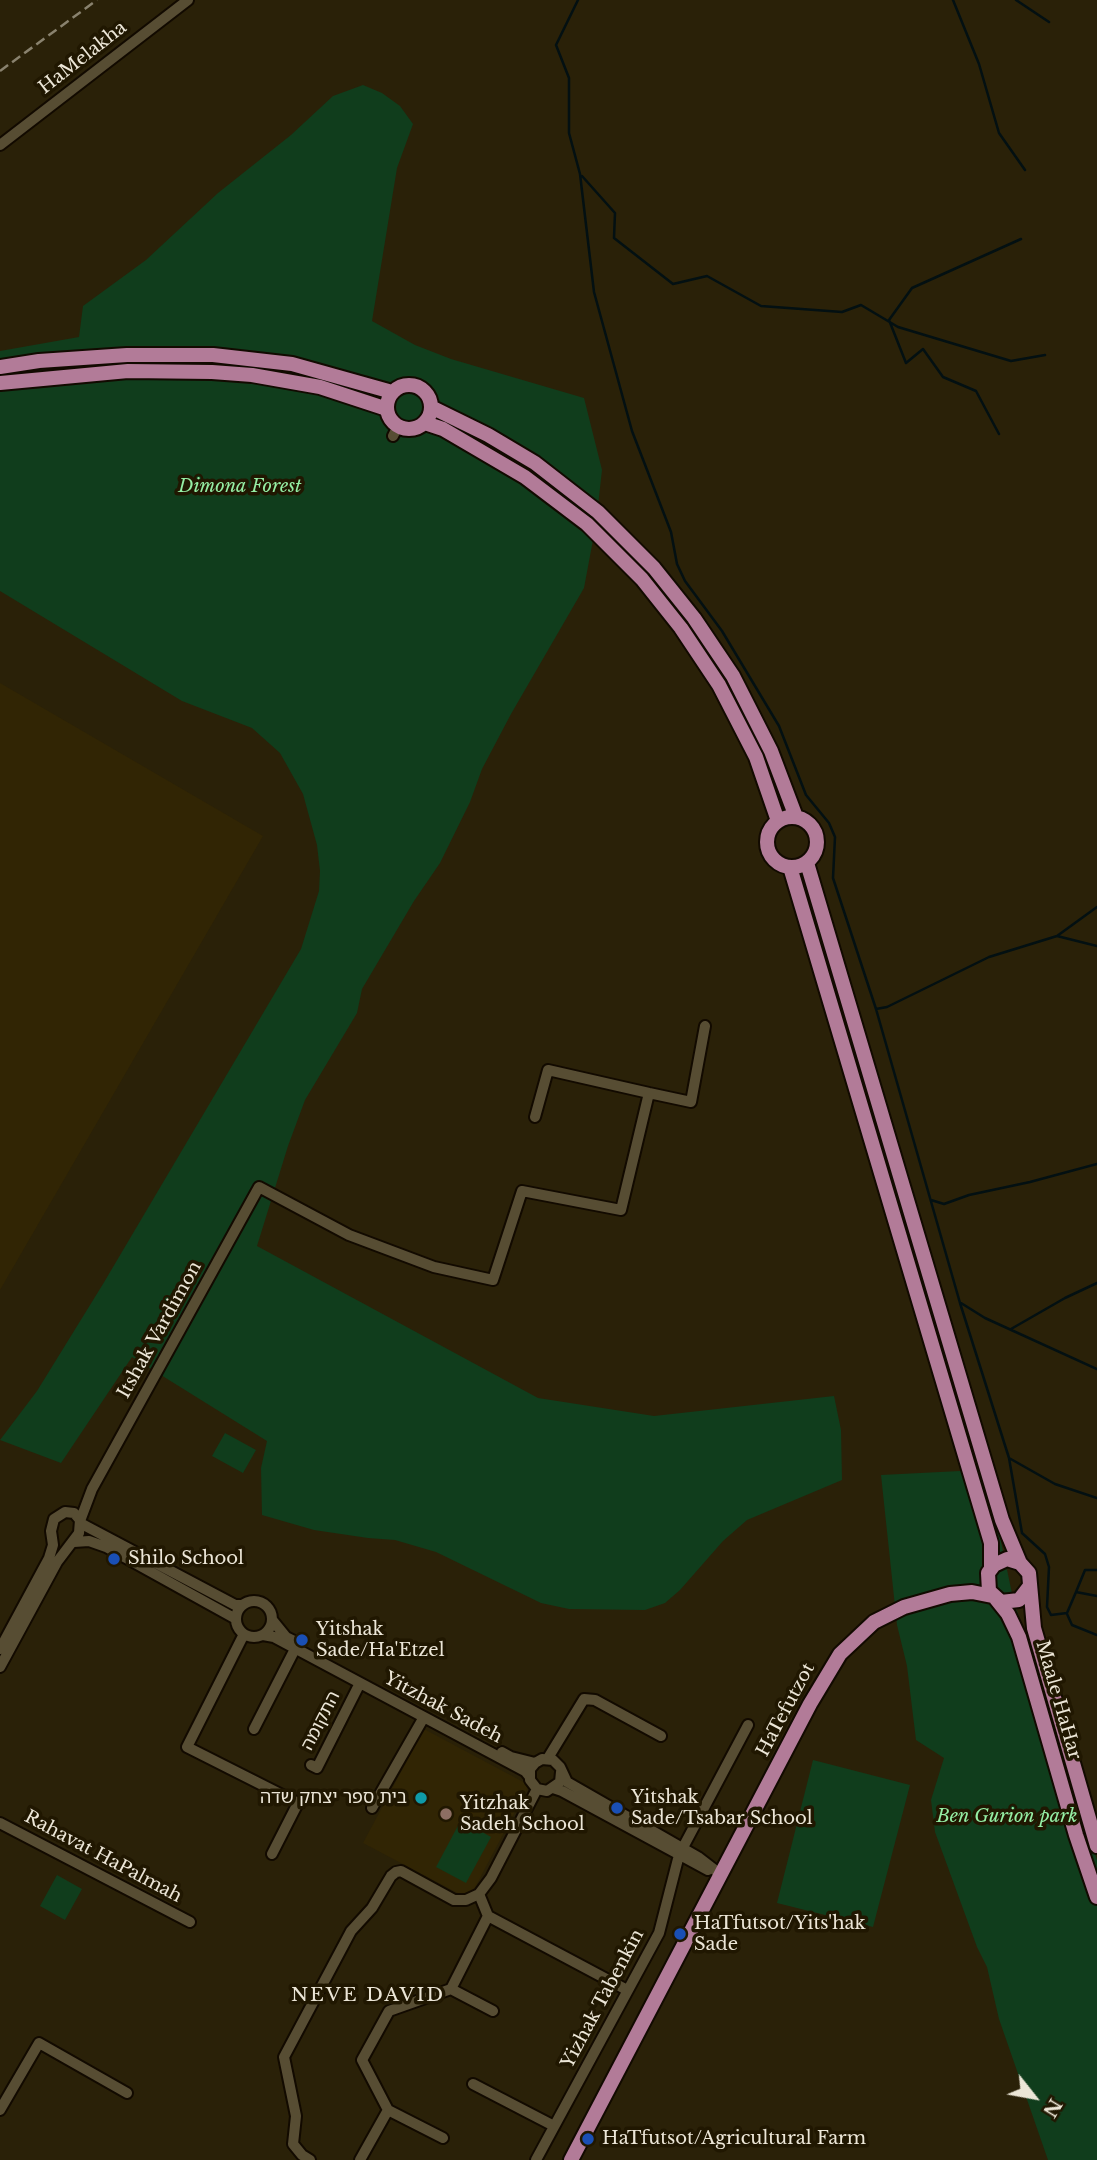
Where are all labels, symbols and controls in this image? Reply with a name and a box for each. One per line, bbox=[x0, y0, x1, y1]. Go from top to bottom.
street label: HaMelakha bbox=[35, 17, 131, 99]
park label: Dimona Forest bbox=[178, 476, 302, 498]
street label: Itshak Vardimon bbox=[113, 1258, 207, 1402]
place label: Shilo School bbox=[128, 1548, 244, 1570]
marker: Shilo School bbox=[106, 1551, 122, 1567]
place label: Yitshak Sade/Ha'Etzel bbox=[316, 1619, 445, 1662]
marker: Yitshak Sade/Ha'Etzel bbox=[294, 1632, 310, 1648]
street label: Maale HaHar bbox=[1031, 1638, 1085, 1762]
street label: HaTefutzot bbox=[752, 1660, 820, 1760]
street label: Yitzhak Sadeh bbox=[380, 1668, 506, 1748]
street label: התקומה bbox=[297, 1688, 345, 1754]
place label: בית ספר יצחק שדה bbox=[260, 1787, 407, 1809]
place label: Yitshak Sade/Tsabar School bbox=[631, 1787, 813, 1829]
marker: בית ספר יצחק שדה bbox=[413, 1790, 429, 1806]
place label: Yitzhak Sadeh School bbox=[460, 1793, 585, 1836]
marker: Yitshak Sade/Tsabar School bbox=[609, 1800, 625, 1816]
street label: Rahavat HaPalmah bbox=[21, 1806, 185, 1908]
marker: Yitzhak Sadeh School bbox=[438, 1806, 454, 1822]
park label: Ben Gurion park bbox=[937, 1806, 1077, 1828]
place label: HaTfutsot/Yits'hak Sade bbox=[694, 1913, 866, 1955]
street label: Yizhak Tabenkin bbox=[557, 1926, 649, 2072]
marker: HaTfutsot/Yits'hak Sade bbox=[672, 1926, 688, 1942]
district label: NEVE DAVID bbox=[292, 1985, 444, 2007]
north arrow bbox=[999, 2062, 1069, 2132]
text: N bbox=[1038, 2094, 1067, 2122]
place label: HaTfutsot/Agricultural Farm bbox=[602, 2128, 866, 2150]
marker: HaTfutsot/Agricultural Farm bbox=[580, 2131, 596, 2147]

